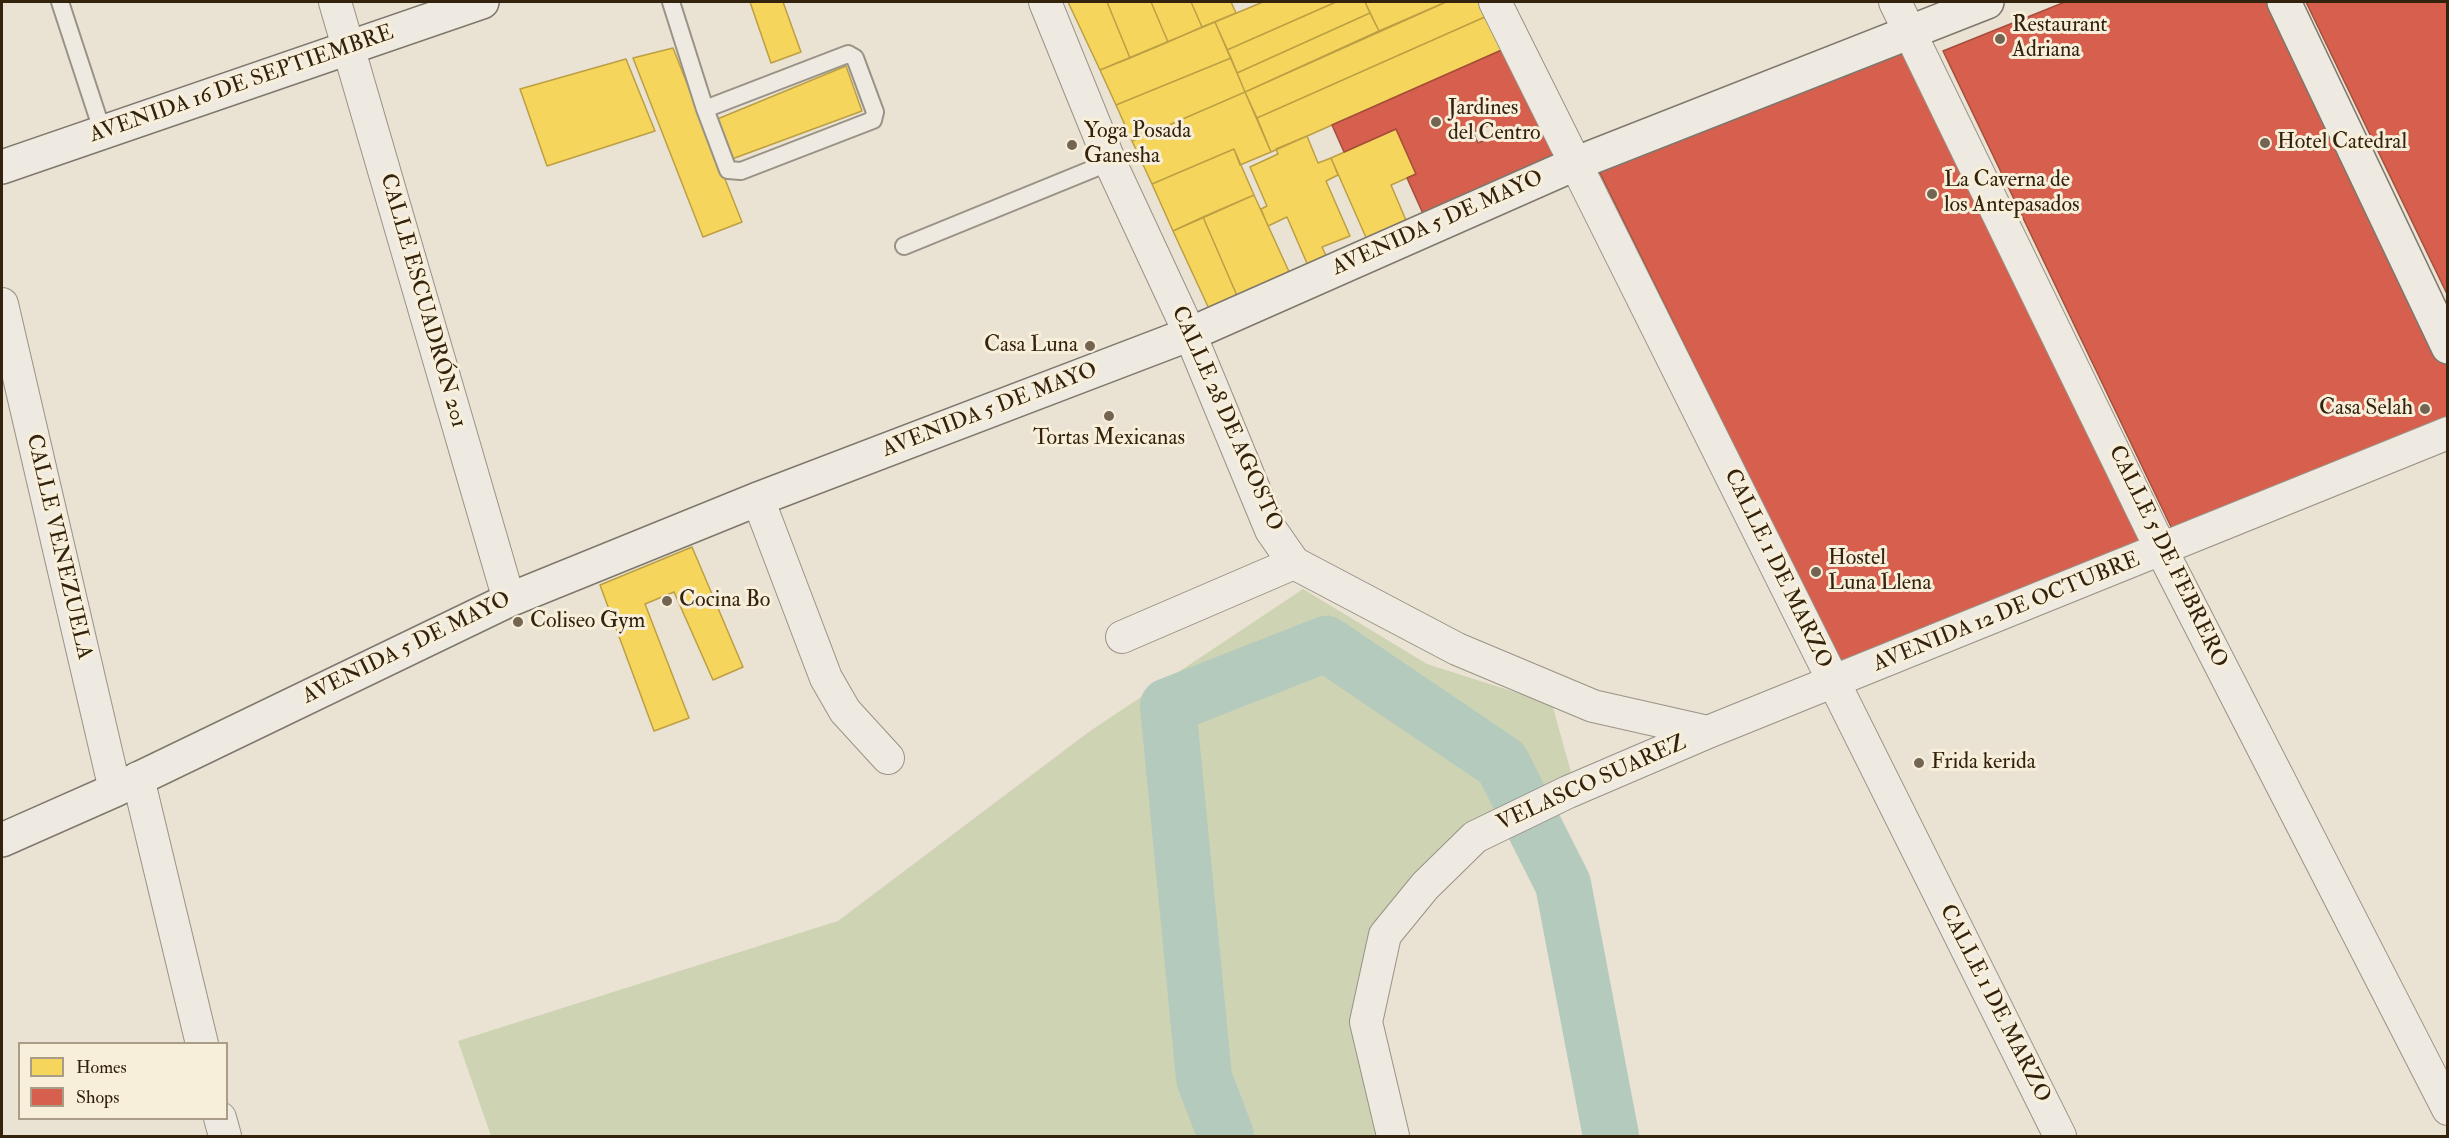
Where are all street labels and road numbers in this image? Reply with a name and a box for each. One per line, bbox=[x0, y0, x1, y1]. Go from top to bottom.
street label: AVENIDA 16 DE SEPTIEMBRE bbox=[86, 20, 398, 150]
street label: AVENIDA 5 DE MAYO bbox=[1328, 166, 1548, 282]
street label: CALLE ESCUADRÓN 201 bbox=[373, 171, 471, 431]
street label: CALLE 28 DE AGOSTO bbox=[1164, 303, 1288, 535]
street label: AVENIDA 5 DE MAYO bbox=[879, 358, 1101, 464]
street label: CALLE VENEZUELA bbox=[19, 432, 97, 662]
street label: CALLE 5 DE FEBRERO bbox=[2102, 442, 2232, 672]
street label: CALLE 1 DE MARZO bbox=[1717, 465, 1837, 673]
street label: AVENIDA 12 DE OCTUBRE bbox=[1870, 547, 2144, 679]
street label: AVENIDA 5 DE MAYO bbox=[299, 587, 515, 711]
street label: VELASCO SUAREZ bbox=[1493, 730, 1691, 838]
street label: CALLE 1 DE MARZO bbox=[1933, 901, 2055, 1107]

